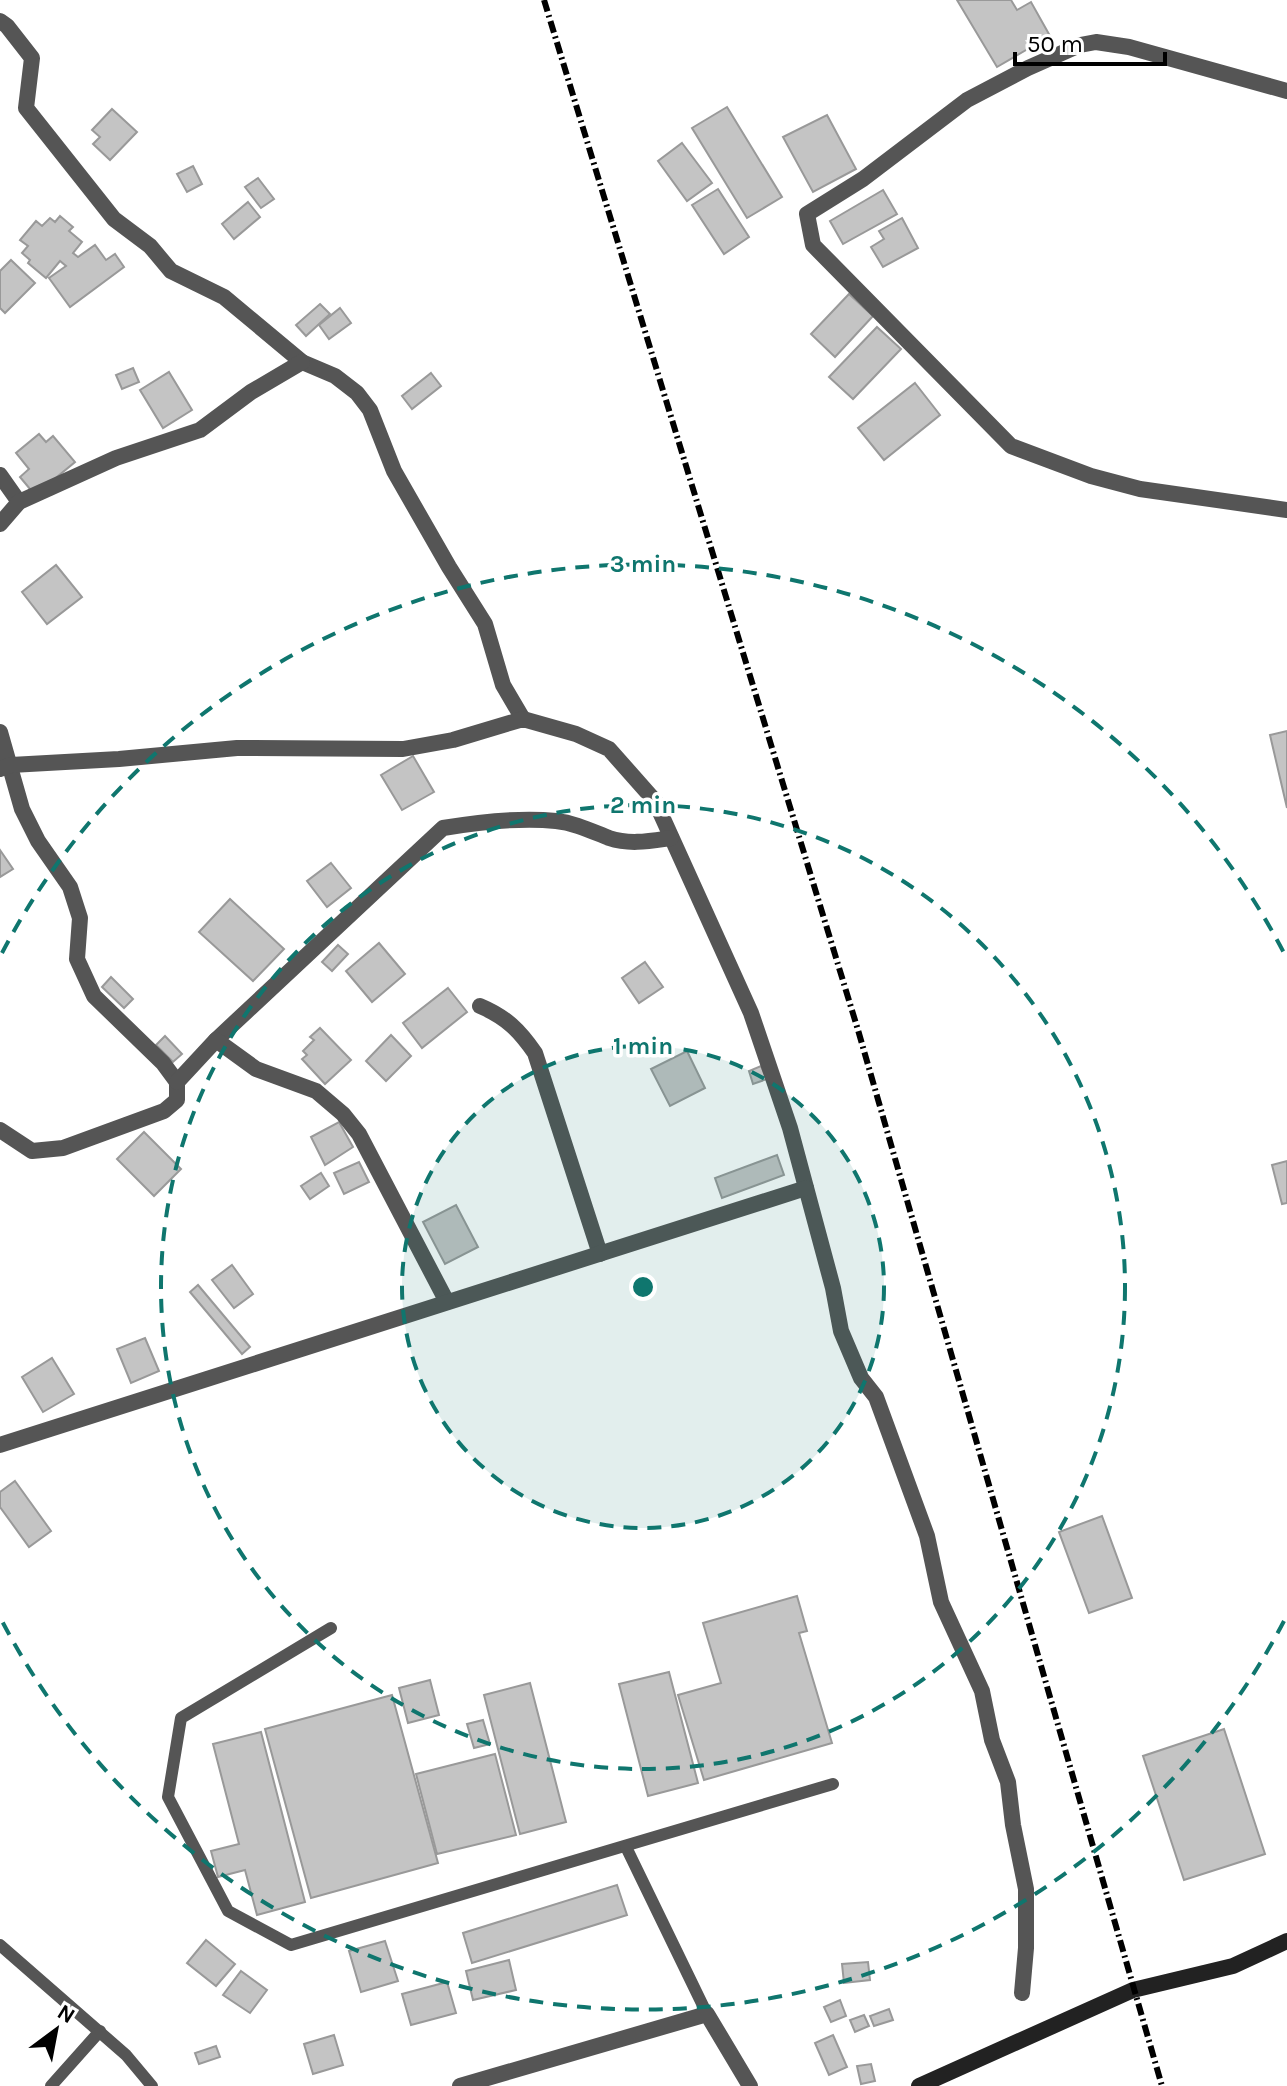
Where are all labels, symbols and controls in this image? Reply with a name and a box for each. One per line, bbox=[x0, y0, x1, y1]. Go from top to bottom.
scale bar bbox=[1015, 16, 1165, 66]
text: 50 m bbox=[1027, 30, 1083, 58]
text: 3 min bbox=[610, 550, 676, 578]
text: 2 min bbox=[610, 791, 676, 819]
text: 1 min bbox=[613, 1032, 673, 1060]
centre of rings bbox=[629, 1273, 657, 1301]
north arrow bbox=[16, 1990, 96, 2070]
text: N bbox=[52, 1999, 80, 2029]

